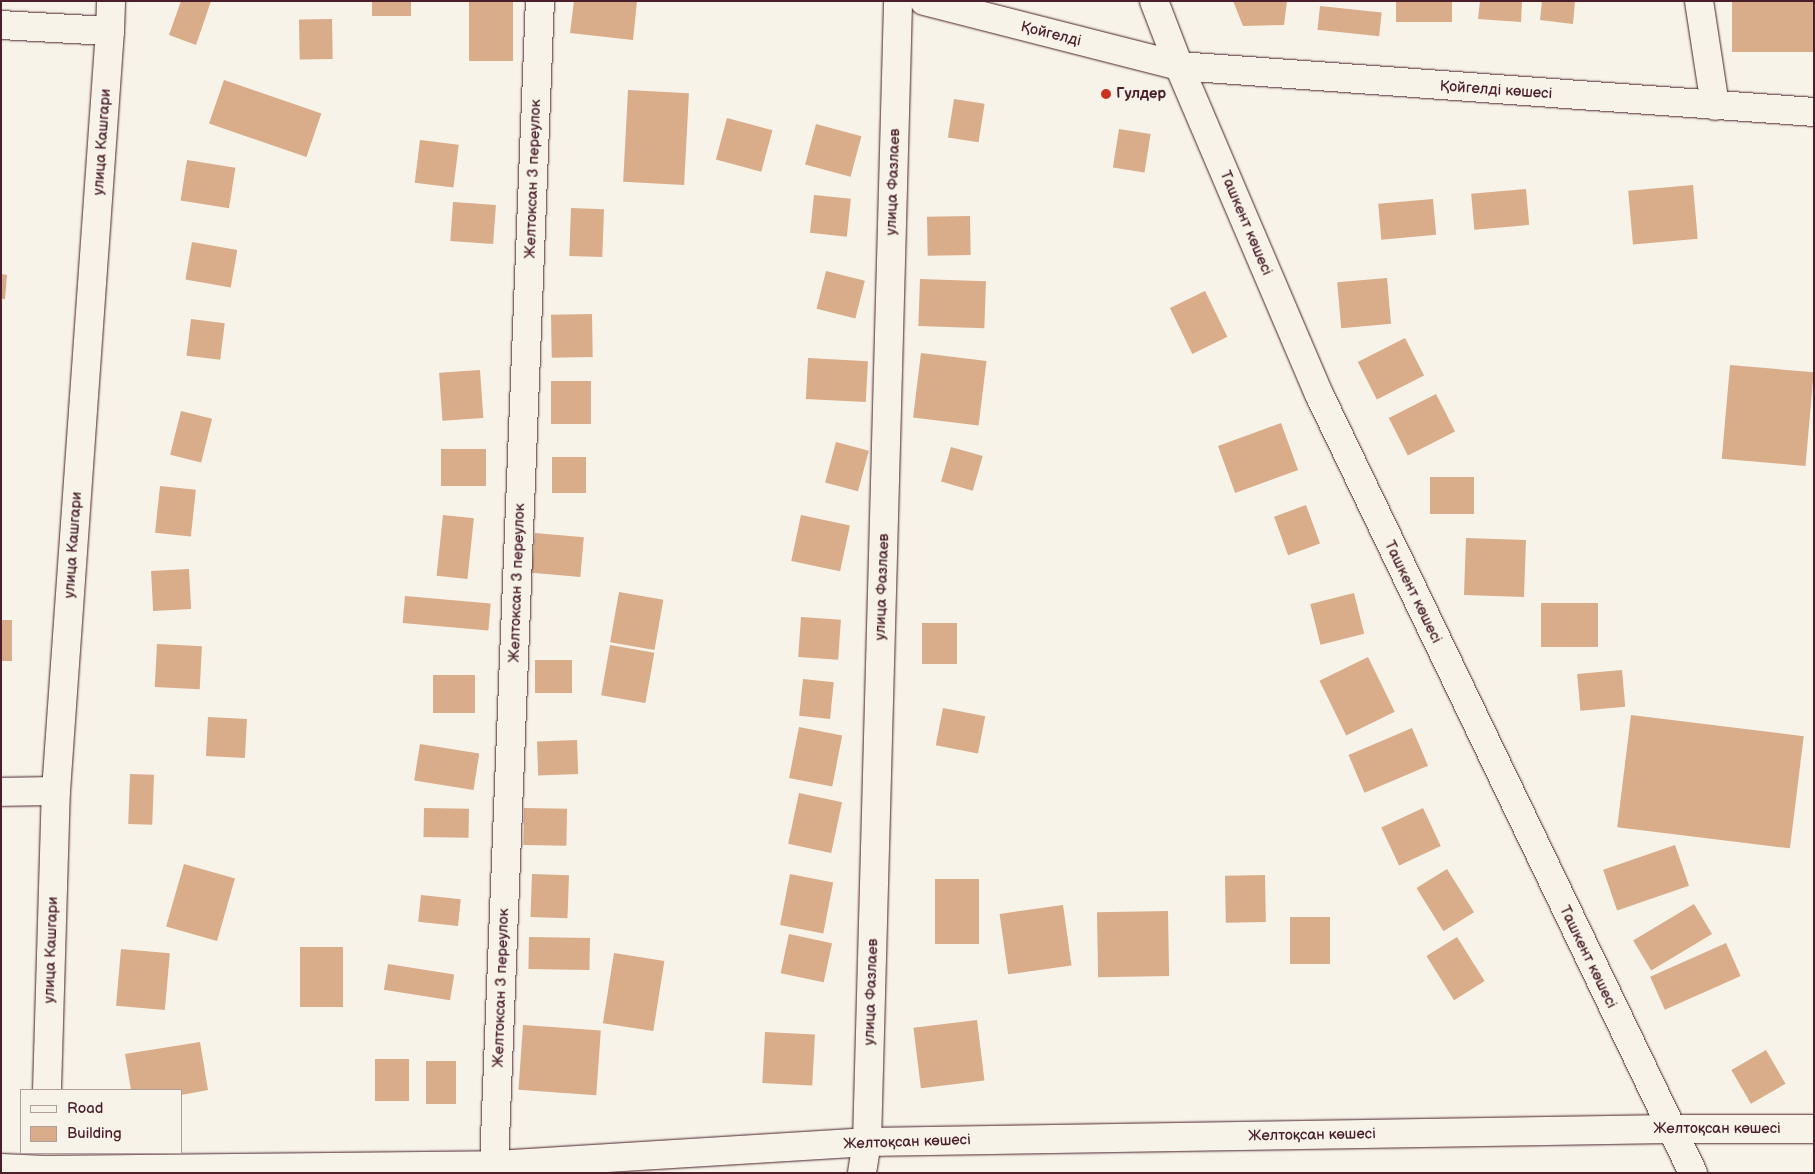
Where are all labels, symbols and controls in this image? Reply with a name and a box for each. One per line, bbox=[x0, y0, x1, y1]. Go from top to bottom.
street label: Қойгелді bbox=[1019, 18, 1083, 50]
street label: Қойгелді көшесі bbox=[1439, 77, 1553, 103]
place label: Гулдер bbox=[1116, 85, 1166, 103]
street label: улица Кашгари bbox=[89, 88, 115, 196]
marker: Гулдер bbox=[1100, 88, 1112, 100]
street label: Желтоксан 3 переулок bbox=[521, 99, 545, 259]
street label: улица Фазлаев bbox=[882, 128, 904, 236]
street label: Ташкент көшесі bbox=[1216, 168, 1276, 278]
street label: улица Кашгари bbox=[60, 491, 86, 599]
street label: Желтоксан 3 переулок bbox=[505, 503, 529, 663]
street label: улица Фазлаев bbox=[871, 533, 893, 641]
street label: Ташкент көшесі bbox=[1380, 538, 1446, 646]
street label: улица Кашгари bbox=[40, 896, 62, 1004]
street label: Ташкент көшесі bbox=[1555, 903, 1621, 1011]
street label: Желтоксан 3 переулок bbox=[489, 908, 513, 1068]
street label: улица Фазлаев bbox=[860, 938, 882, 1046]
legend bbox=[20, 1089, 182, 1154]
text: Road bbox=[67, 1099, 103, 1118]
street label: Желтоқсан көшесі bbox=[1653, 1120, 1781, 1138]
text: Building bbox=[67, 1124, 122, 1143]
street label: Желтоқсан көшесі bbox=[1248, 1125, 1376, 1145]
street label: Желтоқсан көшесі bbox=[843, 1131, 971, 1153]

